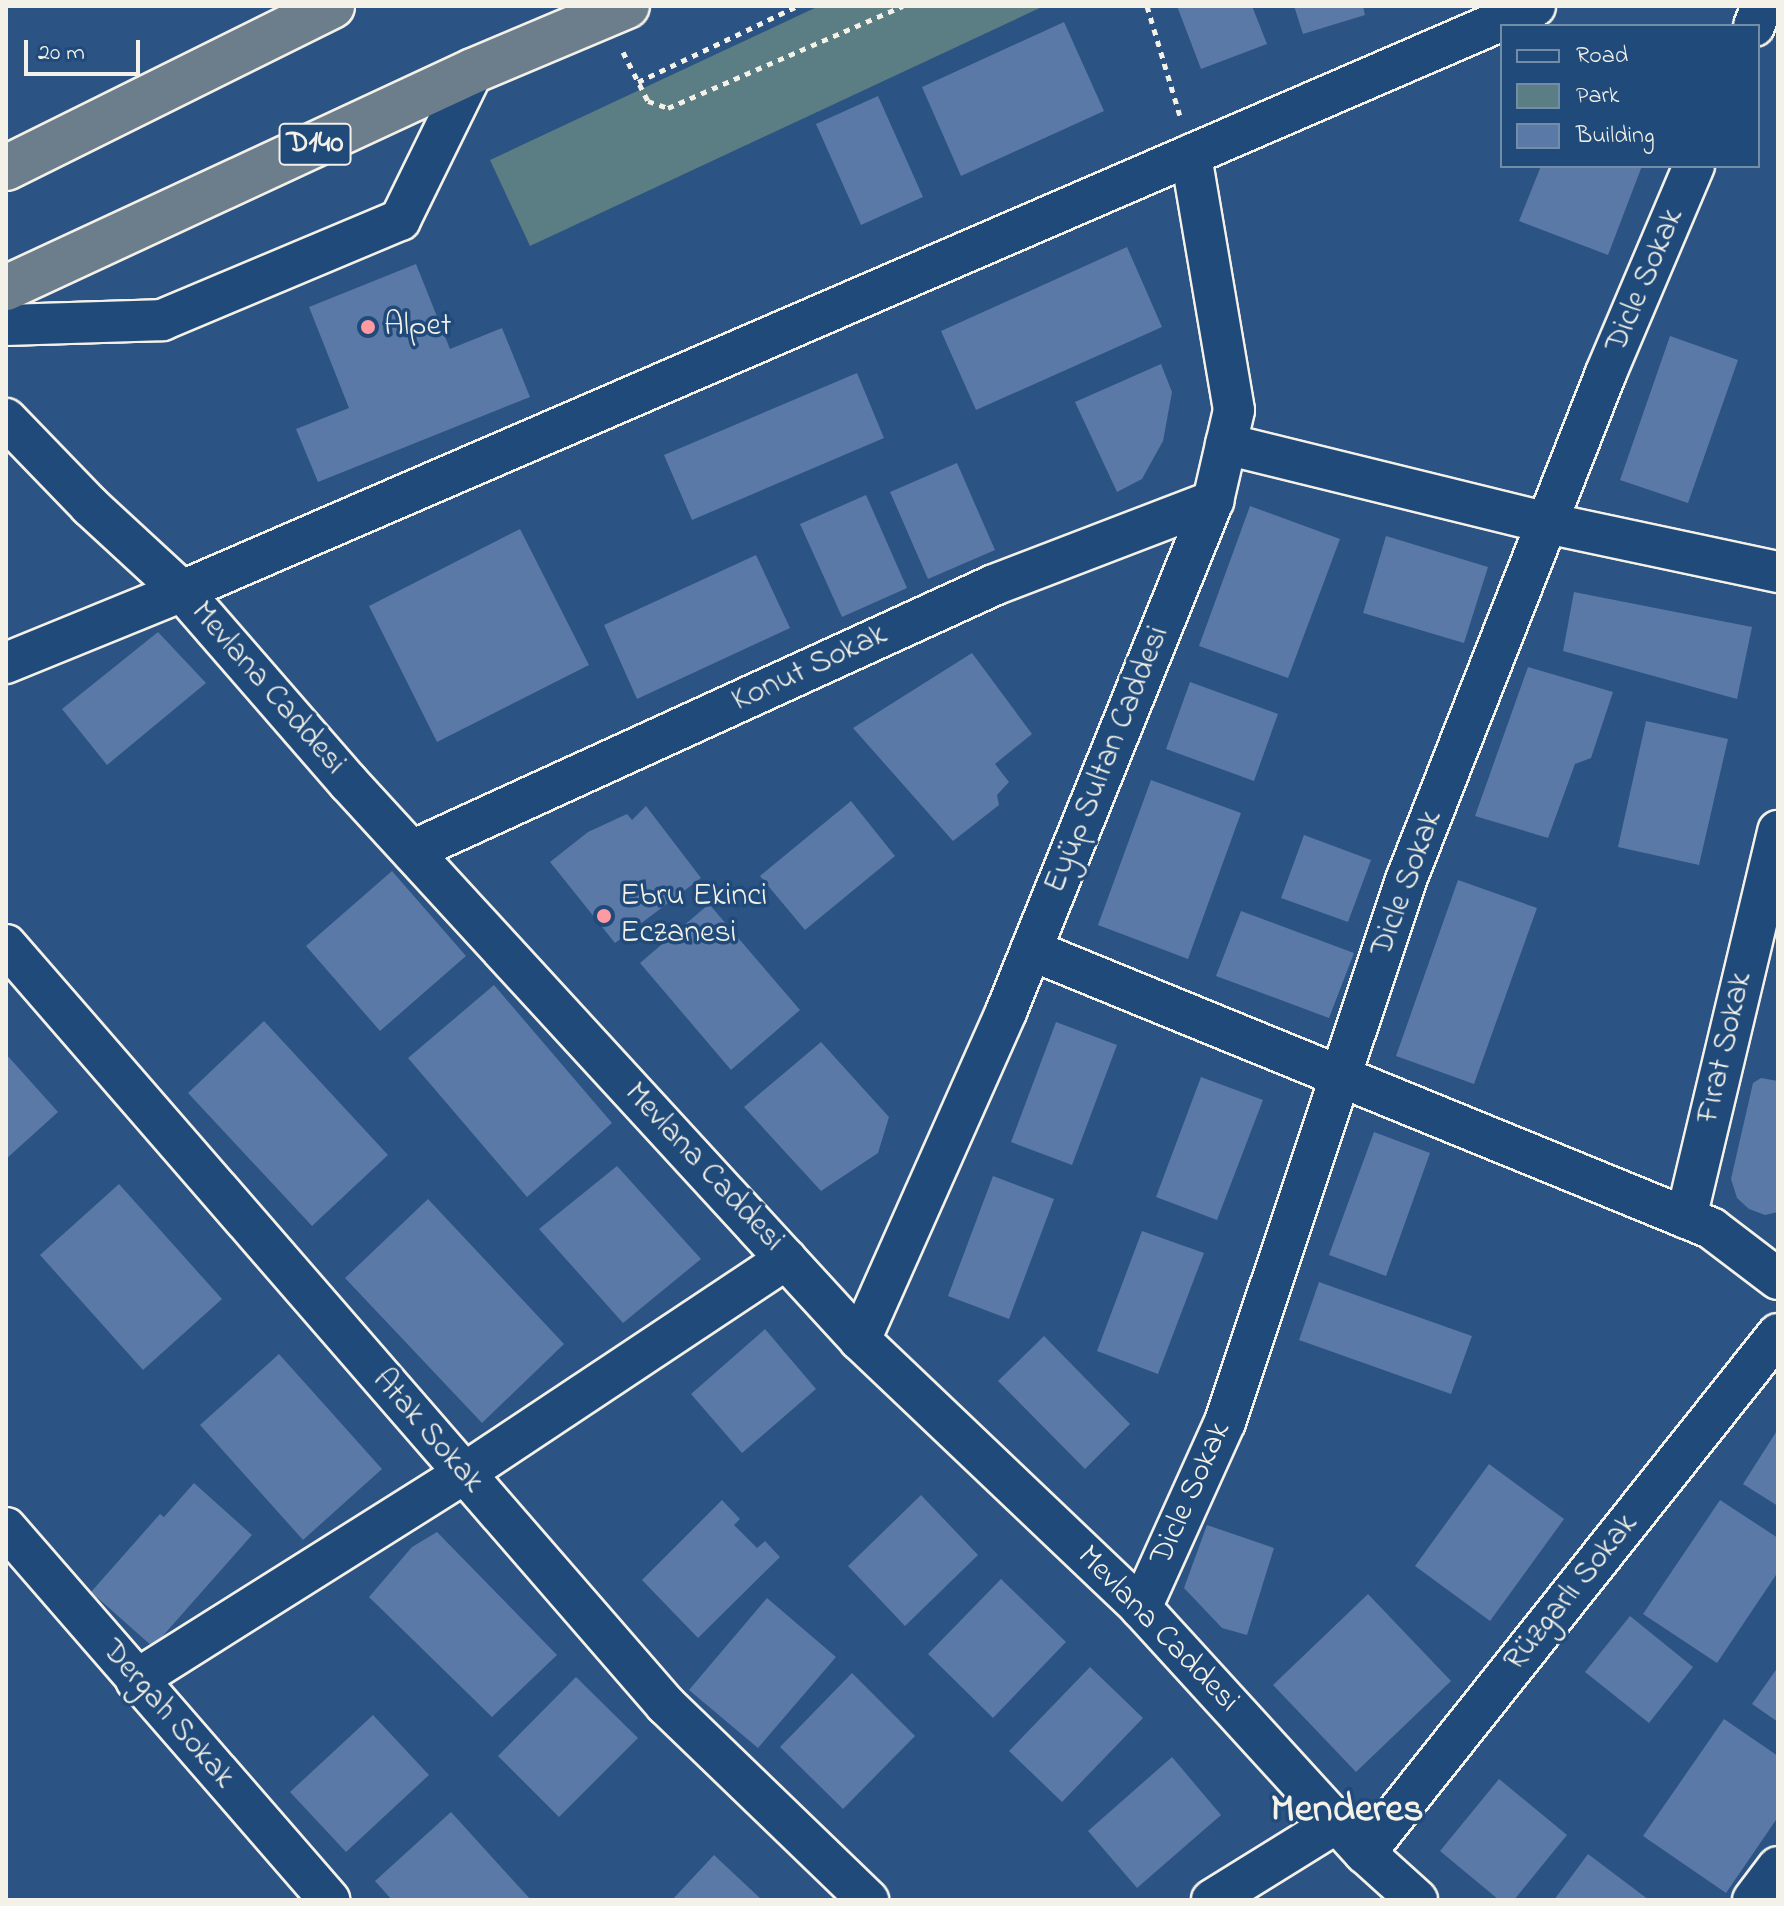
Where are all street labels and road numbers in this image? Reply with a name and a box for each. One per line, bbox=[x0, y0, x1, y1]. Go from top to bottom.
road number: D140 bbox=[277, 118, 353, 170]
street label: Dicle Sokak bbox=[1598, 203, 1694, 359]
street label: Mevlana Caddesi bbox=[181, 595, 353, 783]
street label: Konut Sokak bbox=[726, 616, 894, 722]
street label: Eyüp Sultan Caddesi bbox=[1037, 621, 1179, 899]
street label: Dicle Sokak bbox=[1364, 806, 1452, 962]
street label: Fırat Sokak bbox=[1690, 969, 1762, 1127]
street label: Mevlana Caddesi bbox=[615, 1076, 791, 1260]
street label: Atak Sokak bbox=[363, 1362, 491, 1502]
street label: Dicle Sokak bbox=[1143, 1416, 1241, 1572]
street label: Rüzgarlı Sokak bbox=[1497, 1506, 1647, 1680]
street label: Mevlana Caddesi bbox=[1068, 1539, 1246, 1721]
street label: Dergah Sokak bbox=[92, 1633, 242, 1797]

